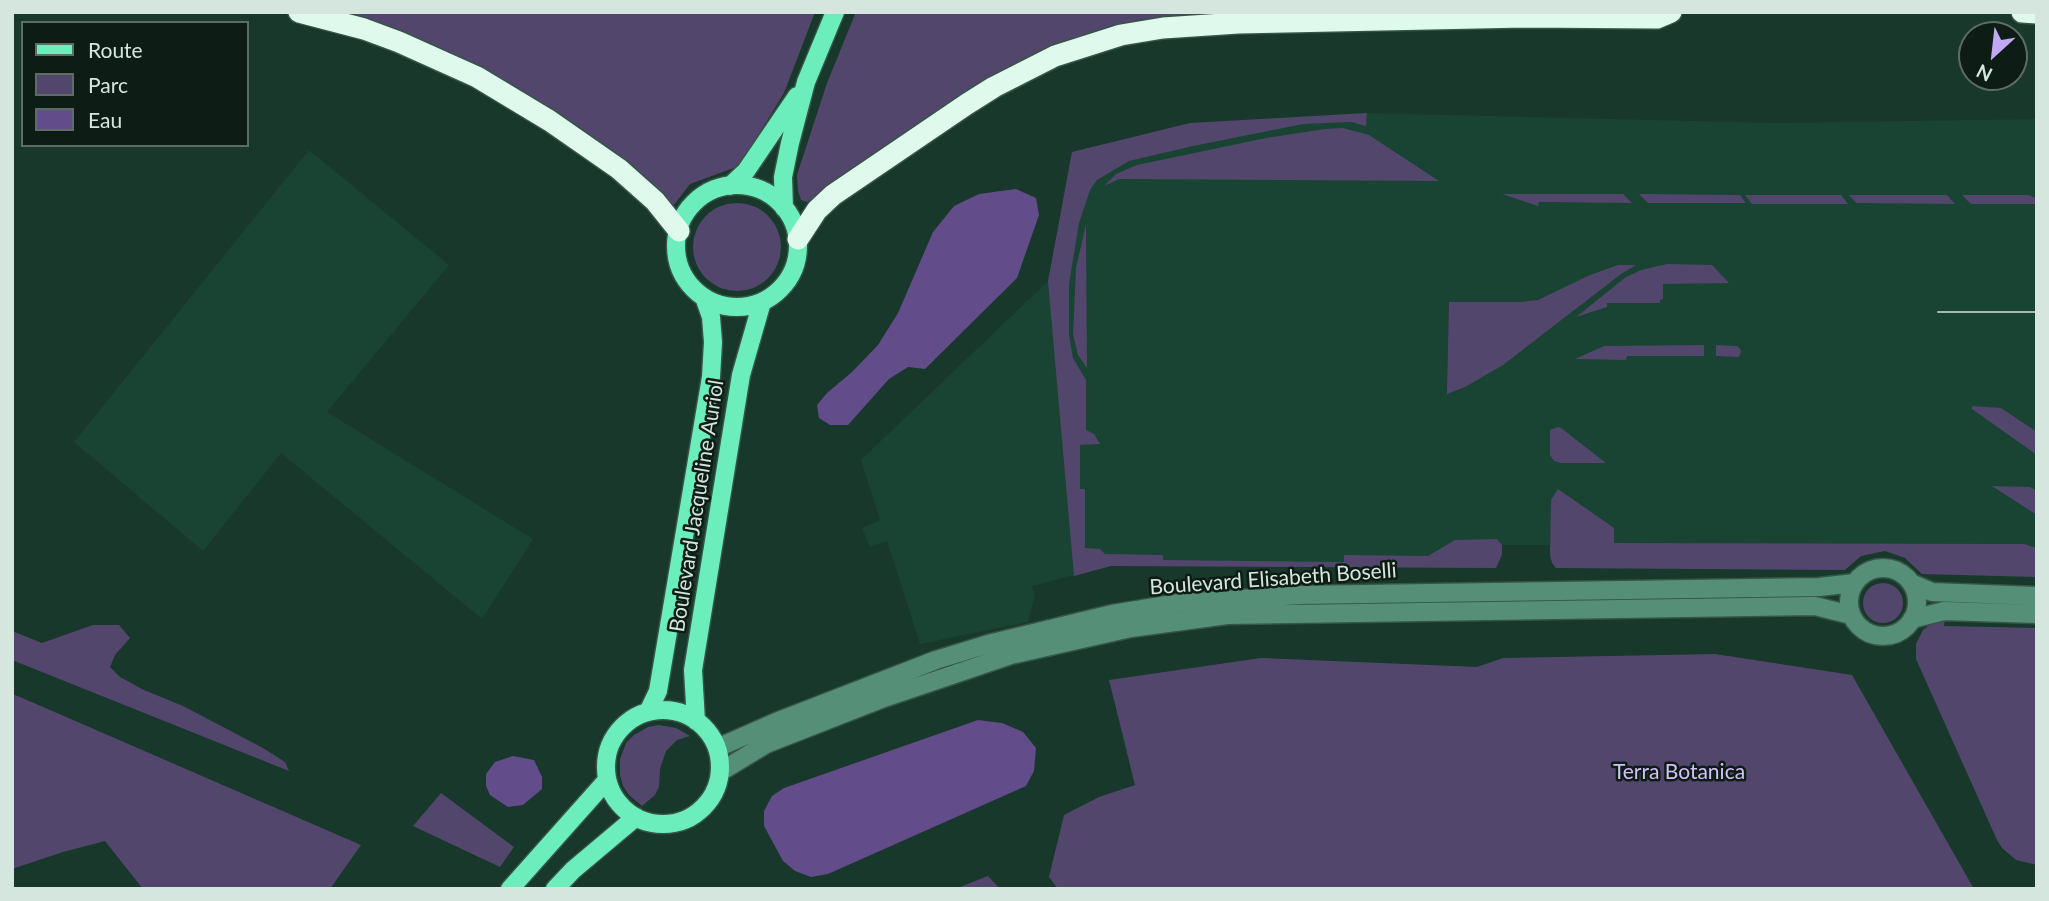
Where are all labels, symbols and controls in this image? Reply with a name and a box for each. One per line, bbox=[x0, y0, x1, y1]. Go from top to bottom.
legend bbox=[21, 21, 248, 147]
north arrow bbox=[1958, 21, 2028, 91]
text: Route bbox=[88, 37, 143, 62]
text: N bbox=[1972, 60, 1996, 87]
text: Parc bbox=[88, 72, 128, 97]
text: Eau bbox=[88, 107, 122, 132]
street label: Boulevard Jacqueline Auriol bbox=[665, 378, 729, 634]
street label: Boulevard Elisabeth Boselli bbox=[1149, 558, 1397, 600]
park label: Terra Botanica bbox=[1613, 759, 1745, 785]

